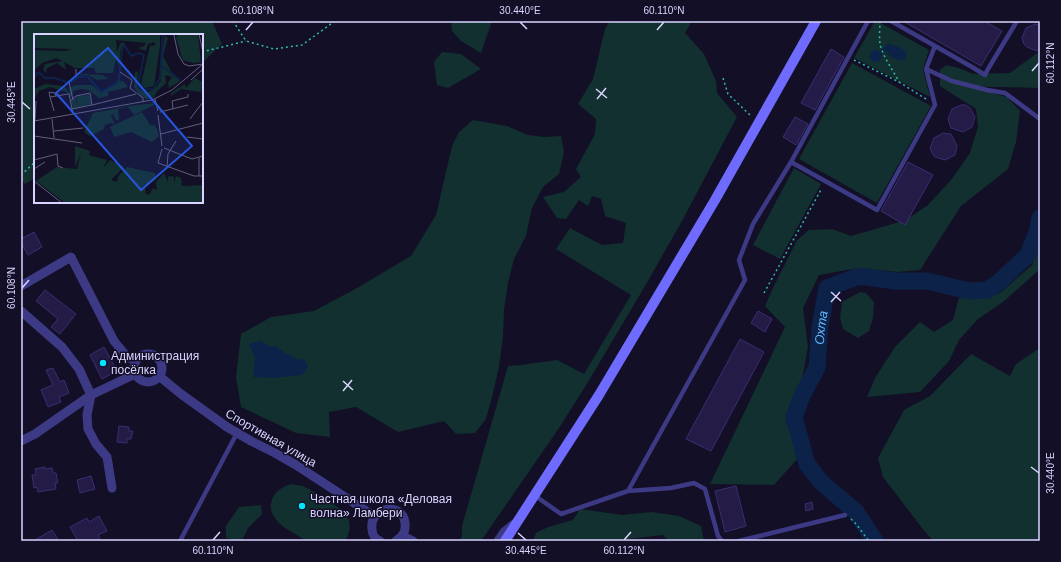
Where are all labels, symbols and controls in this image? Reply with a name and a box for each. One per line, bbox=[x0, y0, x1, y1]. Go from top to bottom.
text: 60.108°N bbox=[232, 5, 274, 16]
text: 30.440°E bbox=[499, 5, 541, 16]
text: 60.110°N bbox=[643, 5, 685, 16]
inset map bbox=[34, 34, 203, 203]
text: 60.112°N bbox=[1045, 42, 1056, 84]
text: 30.445°E bbox=[6, 81, 17, 123]
text: 60.108°N bbox=[6, 267, 17, 309]
water label: Охта bbox=[812, 309, 831, 345]
place label: Администрация посёлка bbox=[111, 349, 199, 377]
marker: Администрация посёлка bbox=[98, 358, 108, 368]
street label: Спортивная улица bbox=[223, 406, 319, 470]
text: 30.440°E bbox=[1045, 452, 1056, 494]
place label: Частная школа «Деловая волна» Ламбери bbox=[310, 492, 452, 520]
marker: Частная школа «Деловая волна» Ламбери bbox=[297, 501, 307, 511]
text: 60.110°N bbox=[192, 545, 234, 556]
text: 30.445°E bbox=[505, 545, 547, 556]
text: 60.112°N bbox=[603, 545, 645, 556]

